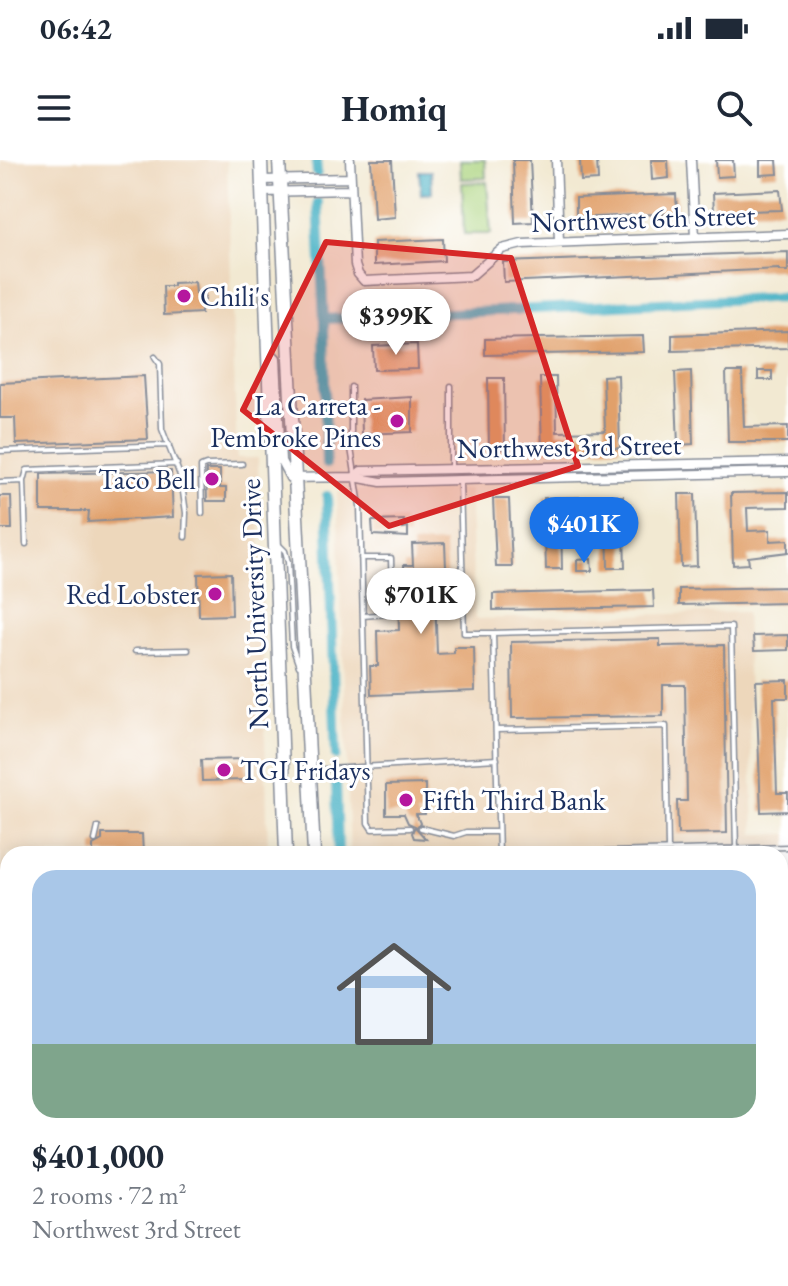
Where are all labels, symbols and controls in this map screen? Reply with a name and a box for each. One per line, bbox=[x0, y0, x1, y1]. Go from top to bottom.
text: 06:42 bbox=[40, 9, 112, 48]
text: Homiq bbox=[341, 85, 447, 132]
icon: menu bbox=[32, 86, 76, 130]
icon: search bbox=[712, 86, 756, 130]
street label: Northwest 6th Street bbox=[530, 196, 756, 240]
place label: Chili's bbox=[200, 278, 269, 314]
marker: Chili's bbox=[175, 287, 193, 305]
pin: $399K bbox=[340, 289, 452, 357]
text: $399K bbox=[359, 298, 433, 332]
place label: La Carreta - Pembroke Pines bbox=[210, 387, 381, 455]
marker: La Carreta - Pembroke Pines bbox=[388, 412, 406, 430]
street label: Northwest 3rd Street bbox=[456, 426, 682, 466]
place label: Taco Bell bbox=[98, 461, 196, 497]
marker: Taco Bell bbox=[203, 470, 221, 488]
street label: North University Drive bbox=[232, 478, 276, 730]
pin: $401K bbox=[528, 497, 640, 565]
text: $401K bbox=[547, 506, 621, 540]
pin: $701K bbox=[365, 568, 477, 636]
place label: Red Lobster bbox=[66, 576, 200, 612]
text: $701K bbox=[384, 577, 458, 611]
marker: Red Lobster bbox=[206, 585, 224, 603]
place label: TGI Fridays bbox=[240, 752, 371, 788]
marker: TGI Fridays bbox=[215, 761, 233, 779]
place label: Fifth Third Bank bbox=[422, 782, 606, 818]
marker: Fifth Third Bank bbox=[397, 791, 415, 809]
icon: home bbox=[322, 922, 466, 1066]
text: $401,000 bbox=[32, 1134, 164, 1178]
text: 2 rooms · 72 m² bbox=[32, 1178, 187, 1212]
text: Northwest 3rd Street bbox=[32, 1212, 241, 1246]

